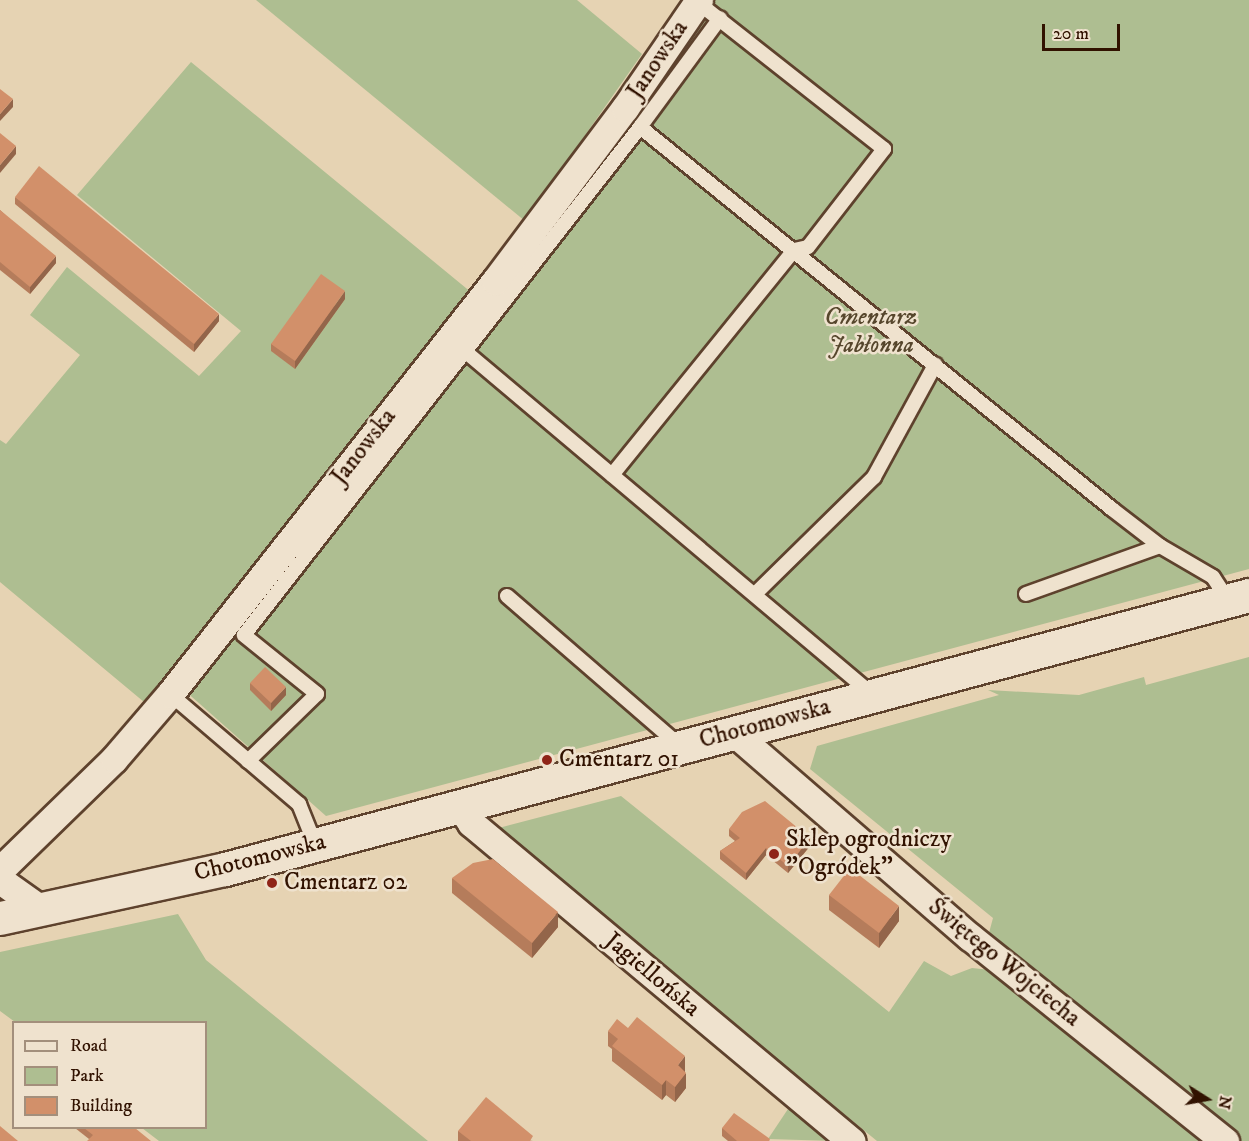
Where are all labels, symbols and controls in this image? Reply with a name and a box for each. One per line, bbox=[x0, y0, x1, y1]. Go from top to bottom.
scale bar bbox=[1045, 12, 1123, 50]
street label: Janowska bbox=[621, 15, 695, 105]
text: 20 m bbox=[1053, 23, 1089, 45]
park label: Cmentarz Jabłonna bbox=[824, 304, 918, 360]
street label: Janowska bbox=[325, 403, 403, 491]
street label: Chotomowska bbox=[696, 693, 834, 755]
place label: Cmentarz 01 bbox=[559, 746, 679, 774]
marker: Cmentarz 01 bbox=[540, 753, 554, 767]
place label: Sklep ogrodniczy "Ogródek" bbox=[786, 826, 951, 882]
street label: Chotomowska bbox=[191, 828, 329, 888]
marker: Sklep ogrodniczy "Ogródek" bbox=[767, 847, 781, 861]
place label: Cmentarz 02 bbox=[284, 869, 407, 897]
marker: Cmentarz 02 bbox=[265, 876, 279, 890]
street label: Świętego Wojciecha bbox=[922, 893, 1086, 1033]
street label: Jagiellońska bbox=[598, 927, 706, 1023]
legend bbox=[12, 1021, 207, 1129]
text: Road bbox=[70, 1035, 107, 1057]
text: Park bbox=[70, 1065, 104, 1087]
north arrow bbox=[1177, 1069, 1237, 1129]
text: N bbox=[1214, 1094, 1236, 1111]
text: Building bbox=[70, 1095, 132, 1117]

